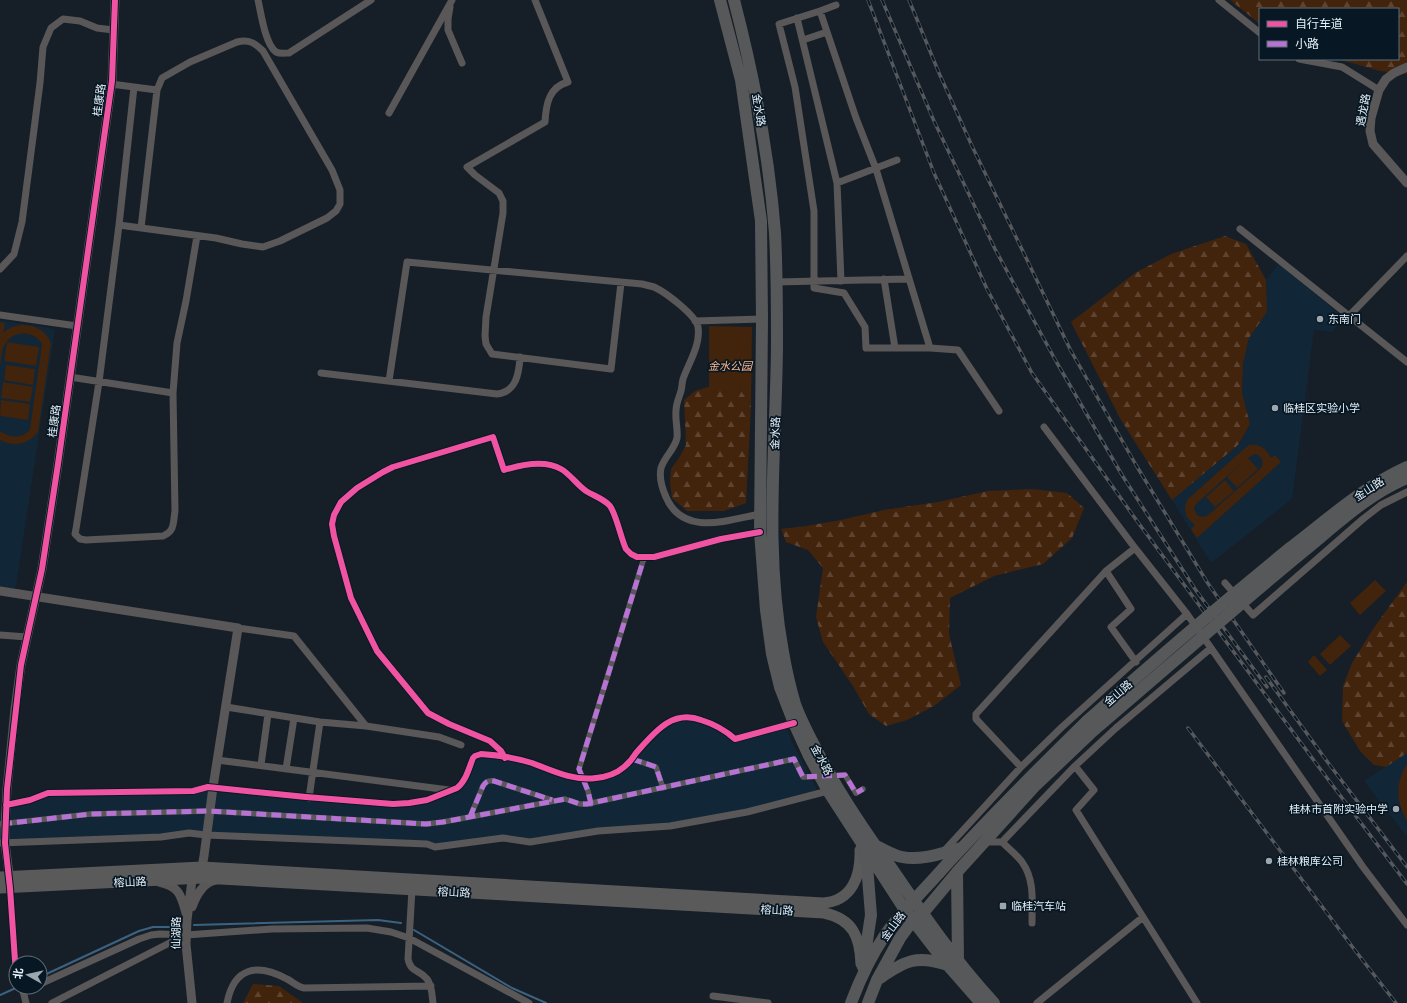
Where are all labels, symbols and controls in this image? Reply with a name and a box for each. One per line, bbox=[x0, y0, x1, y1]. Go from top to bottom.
legend bbox=[1259, 8, 1399, 60]
text: 自行车道 bbox=[1295, 16, 1343, 32]
text: 小路 bbox=[1295, 36, 1319, 52]
street label: 桂康路 bbox=[90, 83, 109, 117]
street label: 遇龙路 bbox=[1353, 92, 1374, 128]
street label: 金水路 bbox=[749, 93, 768, 128]
place label: 东南门 bbox=[1328, 312, 1361, 327]
marker: 东南门 bbox=[1315, 314, 1325, 324]
park label: 金水公园 bbox=[708, 359, 754, 374]
place label: 临桂区实验小学 bbox=[1283, 401, 1360, 416]
marker: 临桂区实验小学 bbox=[1270, 403, 1280, 413]
street label: 桂康路 bbox=[45, 404, 64, 438]
street label: 金水路 bbox=[767, 416, 784, 450]
street label: 金山路 bbox=[1351, 474, 1387, 505]
street label: 金山路 bbox=[1101, 677, 1136, 710]
street label: 金水路 bbox=[807, 742, 836, 778]
place label: 桂林市首附实验中学 bbox=[1289, 802, 1388, 817]
marker: 桂林市首附实验中学 bbox=[1391, 804, 1401, 814]
place label: 桂林粮库公司 bbox=[1277, 854, 1343, 869]
marker: 桂林粮库公司 bbox=[1264, 856, 1274, 866]
street label: 榕山路 bbox=[113, 874, 147, 891]
street label: 榕山路 bbox=[437, 884, 471, 901]
place label: 临桂汽车站 bbox=[1011, 899, 1066, 914]
marker: 临桂汽车站 bbox=[998, 901, 1008, 911]
street label: 榕山路 bbox=[760, 902, 794, 919]
street label: 金山路 bbox=[878, 909, 909, 944]
street label: 仙湖路 bbox=[169, 916, 184, 950]
north arrow bbox=[8, 955, 48, 995]
text: 北 bbox=[10, 967, 27, 980]

